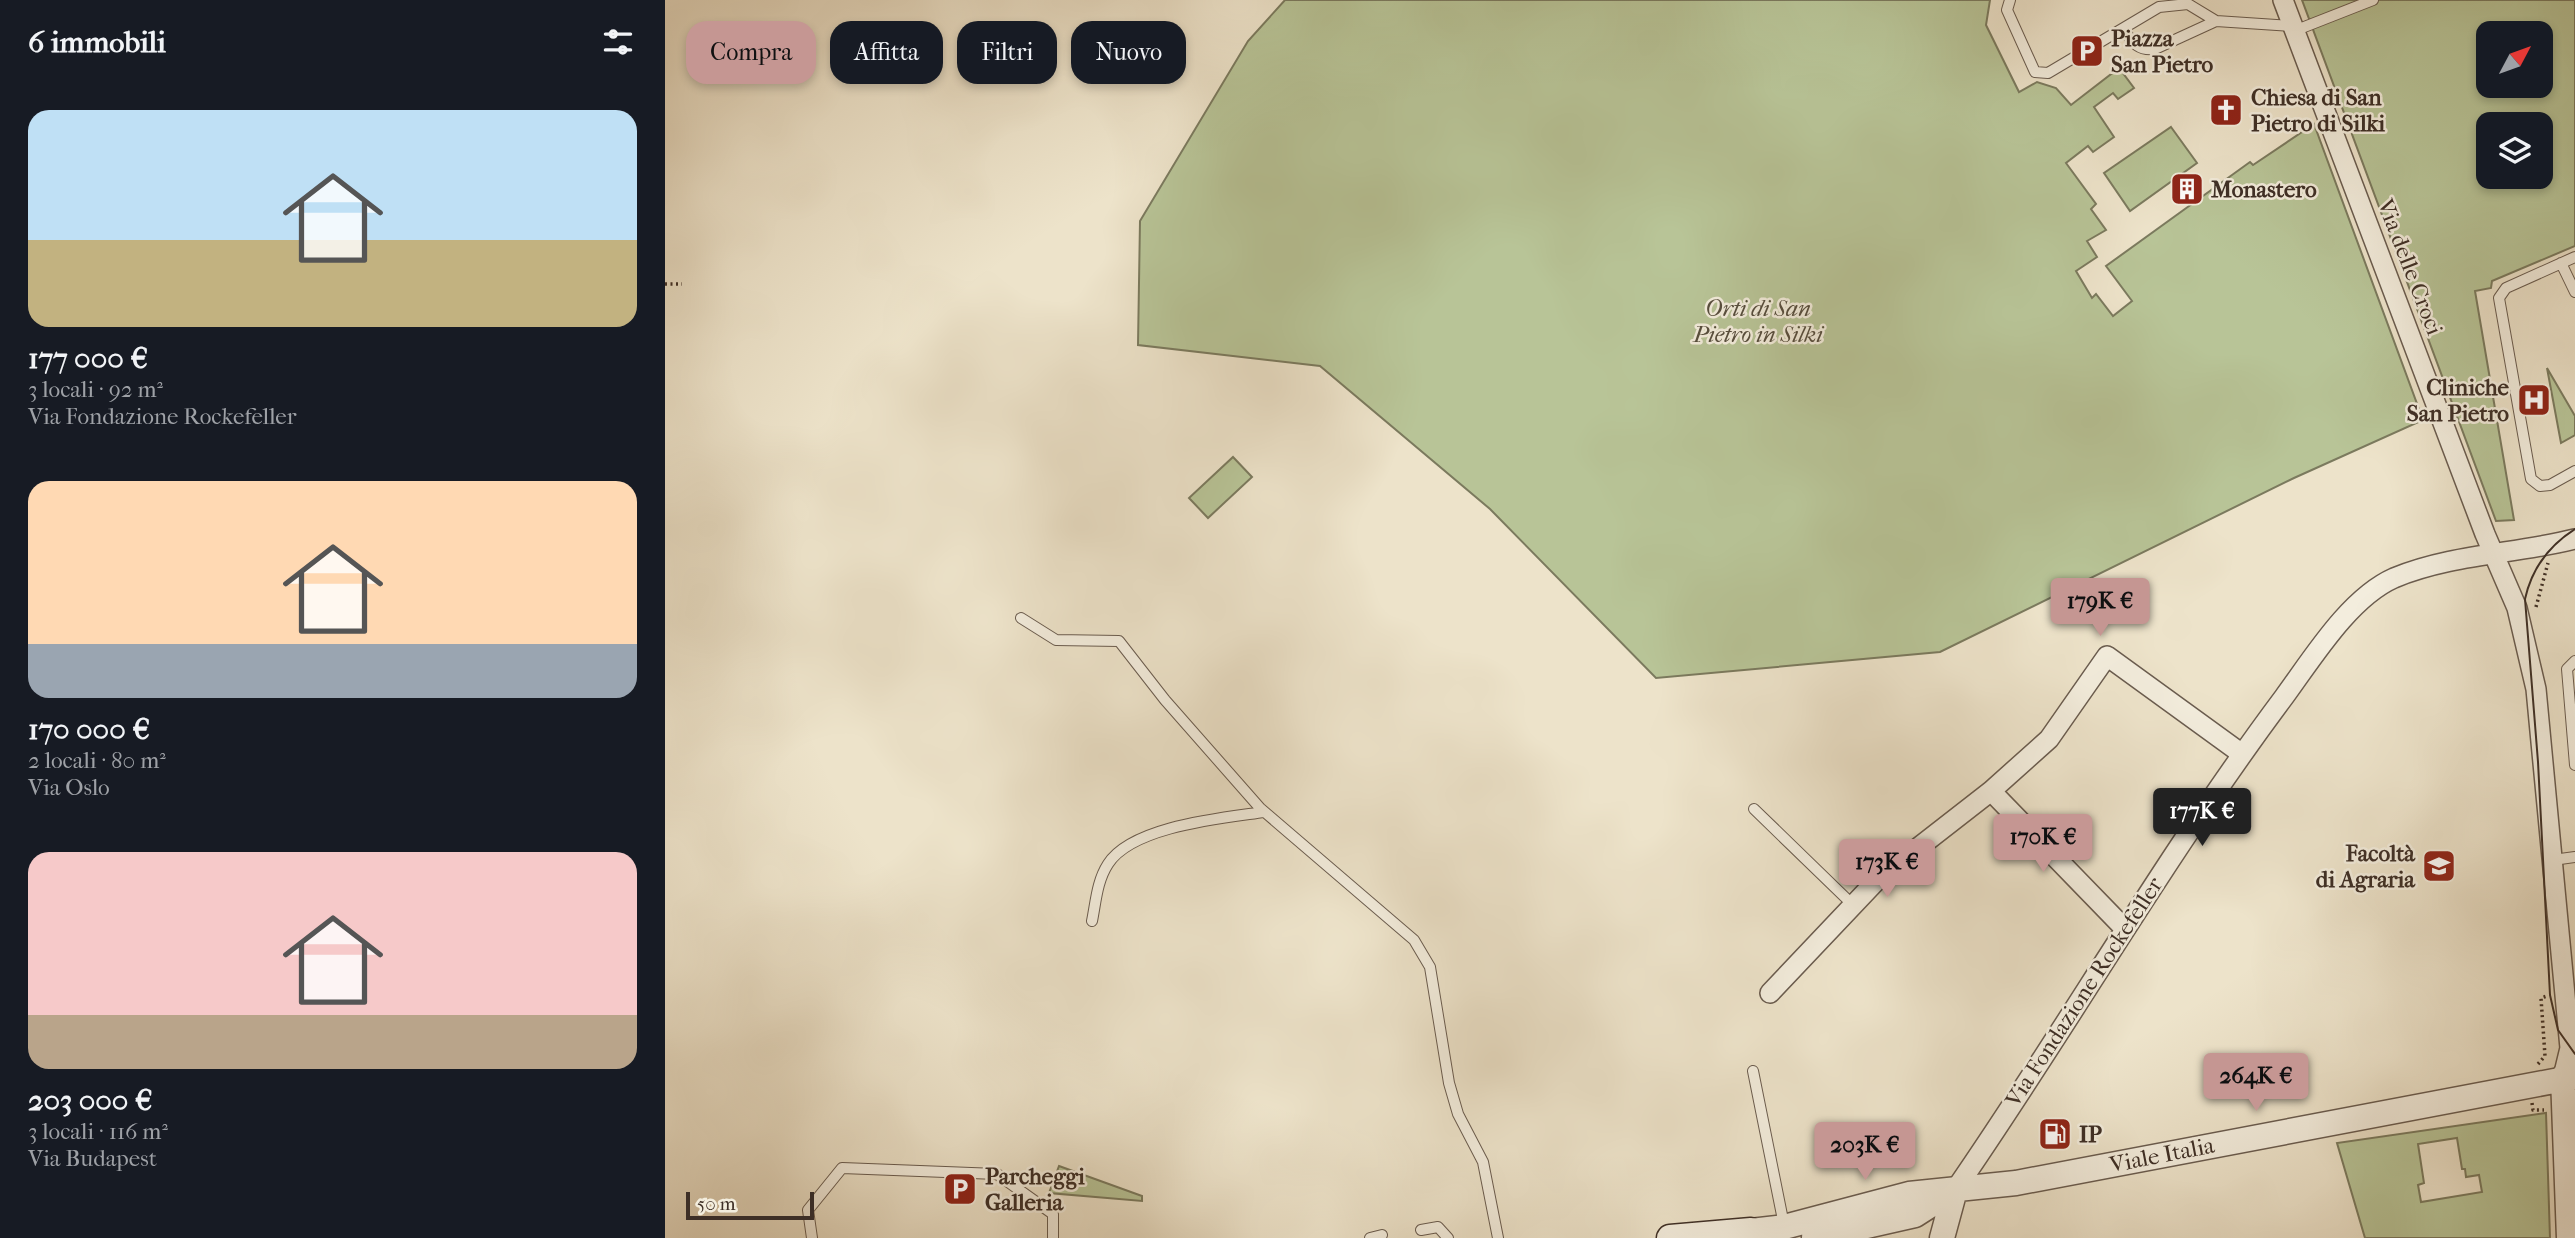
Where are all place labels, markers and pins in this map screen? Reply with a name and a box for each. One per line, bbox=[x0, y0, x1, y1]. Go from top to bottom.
place label: Piazza San Pietro bbox=[2111, 25, 2214, 78]
parking icon: Piazza San Pietro bbox=[2068, 32, 2106, 70]
place label: Chiesa di San Pietro di Silki bbox=[2251, 84, 2385, 137]
church icon: Chiesa di San Pietro di Silki bbox=[2207, 91, 2245, 129]
building icon: Monastero bbox=[2168, 170, 2206, 208]
place label: Monastero bbox=[2211, 176, 2317, 203]
place label: Cliniche San Pietro bbox=[2407, 374, 2510, 427]
hospital icon: Cliniche San Pietro bbox=[2515, 381, 2553, 419]
pin: 179K € bbox=[2043, 578, 2157, 638]
pin: 177K € bbox=[2145, 788, 2259, 848]
pin: 170K € bbox=[1986, 814, 2100, 874]
pin: 173K € bbox=[1830, 839, 1944, 899]
place label: Facoltà di Agraria bbox=[2316, 840, 2416, 893]
school or university icon: Facoltà di Agraria bbox=[2420, 847, 2458, 885]
pin: 264K € bbox=[2199, 1054, 2313, 1113]
fuel station icon: IP bbox=[2036, 1115, 2074, 1153]
place label: IP bbox=[2079, 1121, 2102, 1148]
pin: 203K € bbox=[1808, 1122, 1922, 1182]
place label: Parcheggi Galleria bbox=[985, 1163, 1085, 1216]
parking icon: Parcheggi Galleria bbox=[941, 1170, 979, 1208]

